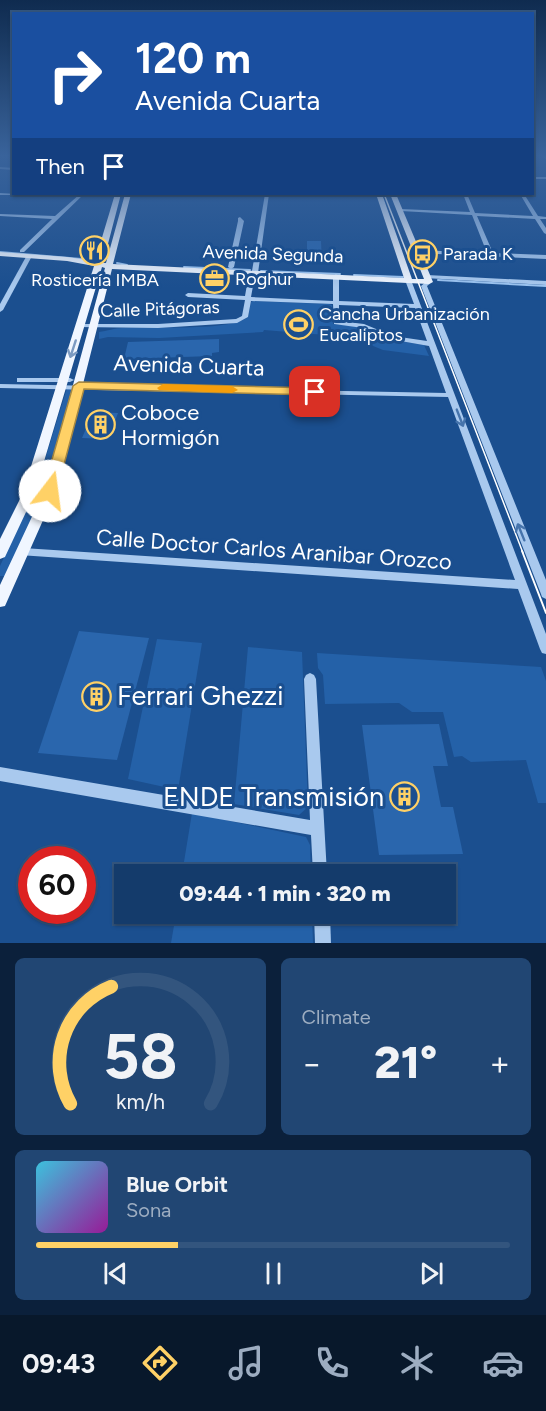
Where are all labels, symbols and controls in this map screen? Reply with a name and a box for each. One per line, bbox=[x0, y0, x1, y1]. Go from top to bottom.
text: 120 m bbox=[135, 33, 251, 84]
icon: right bbox=[36, 36, 114, 114]
text: Avenida Cuarta bbox=[135, 84, 320, 117]
icon: arrive bbox=[97, 150, 130, 183]
text: Then bbox=[36, 153, 85, 180]
restaurant icon: Rosticería IMBA bbox=[79, 235, 111, 267]
bus stop icon: Parada K bbox=[406, 238, 438, 270]
street label: Avenida Segunda bbox=[202, 241, 344, 267]
place label: Parada K bbox=[443, 243, 513, 265]
office icon: Roghur bbox=[198, 263, 230, 295]
place label: Roghur bbox=[235, 268, 293, 290]
place label: Rosticería IMBA bbox=[31, 269, 159, 291]
street label: Calle Pitágoras bbox=[100, 296, 220, 322]
place label: Cancha Urbanización Eucaliptos bbox=[319, 303, 490, 346]
sports icon: Cancha Urbanización Eucaliptos bbox=[282, 308, 314, 340]
one-way arrow bbox=[67, 339, 78, 358]
street label: Avenida Cuarta bbox=[113, 349, 265, 382]
pin bbox=[289, 366, 340, 417]
icon: arrive bbox=[298, 375, 331, 408]
place label: Coboce Hormigón bbox=[121, 399, 220, 451]
one-way arrow bbox=[455, 408, 466, 427]
building icon: Coboce Hormigón bbox=[84, 409, 116, 441]
position arrow bbox=[18, 459, 82, 523]
one-way arrow bbox=[515, 523, 526, 542]
street label: Calle Doctor Carlos Aranibar Orozco bbox=[95, 524, 453, 575]
place label: Ferrari Ghezzi bbox=[117, 679, 283, 712]
building icon: Ferrari Ghezzi bbox=[80, 680, 112, 712]
place label: ENDE Transmisión bbox=[163, 780, 384, 813]
building icon: ENDE Transmisión bbox=[389, 781, 421, 813]
speed limit sign: 60 bbox=[18, 846, 96, 924]
text: 09:44 · 1 min · 320 m bbox=[179, 880, 391, 907]
text: Climate bbox=[302, 1005, 371, 1029]
text: 58 bbox=[103, 1019, 177, 1094]
text: 21° bbox=[374, 1035, 437, 1089]
text: − bbox=[302, 1044, 322, 1083]
text: + bbox=[489, 1044, 510, 1083]
text: km/h bbox=[116, 1089, 165, 1114]
text: Blue Orbit bbox=[126, 1171, 228, 1198]
text: Sona bbox=[126, 1198, 171, 1222]
icon: previous bbox=[99, 1257, 132, 1290]
icon: pause bbox=[257, 1257, 290, 1290]
icon: next bbox=[415, 1257, 448, 1290]
icon: directions bbox=[139, 1342, 181, 1384]
icon: music bbox=[225, 1342, 267, 1384]
icon: phone bbox=[311, 1342, 353, 1384]
icon: climate bbox=[396, 1342, 438, 1384]
icon: car bbox=[482, 1342, 524, 1384]
text: 09:43 bbox=[22, 1347, 95, 1380]

